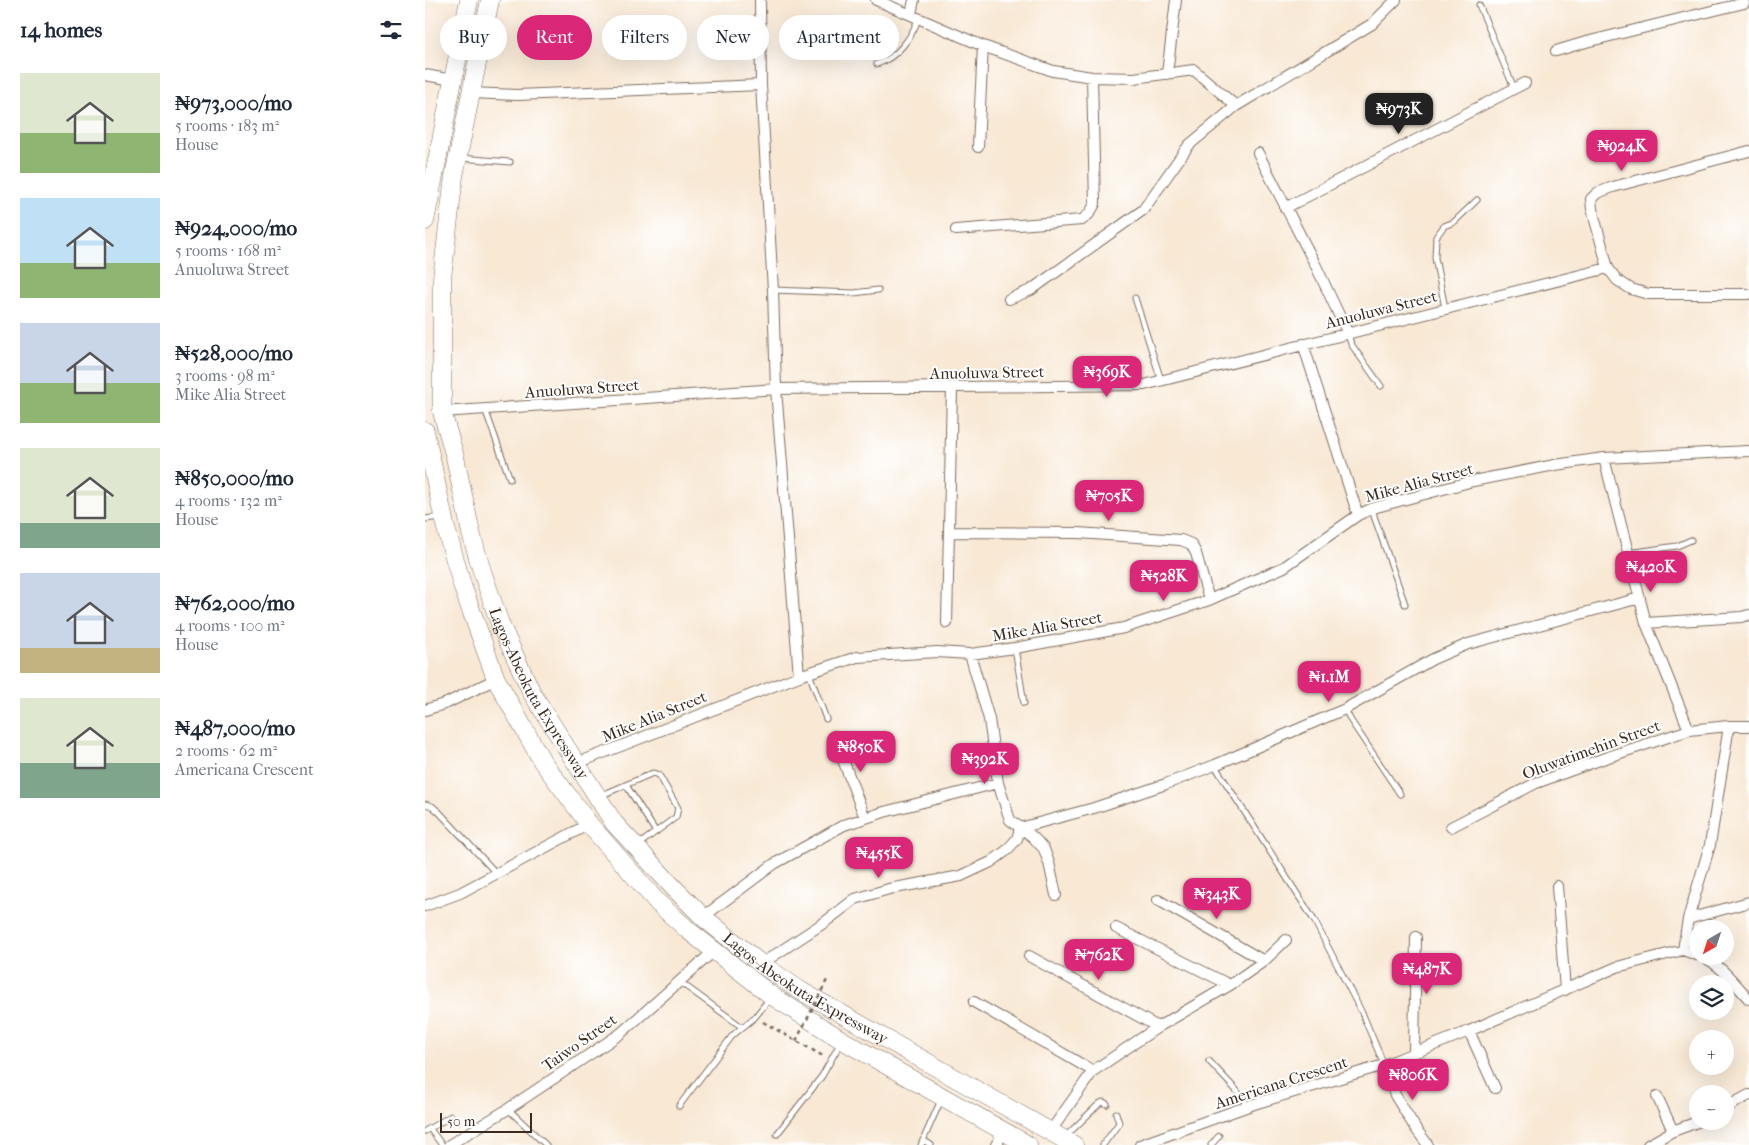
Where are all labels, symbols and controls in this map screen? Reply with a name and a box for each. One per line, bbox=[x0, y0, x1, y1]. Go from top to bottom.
chip: Buy bbox=[440, 15, 507, 60]
chip: Rent bbox=[517, 15, 592, 60]
chip: Filters bbox=[602, 15, 687, 60]
chip: New bbox=[697, 15, 769, 60]
chip: Apartment bbox=[779, 15, 899, 60]
icon: filters bbox=[377, 16, 405, 44]
text: 14 homes bbox=[20, 18, 102, 42]
text: ₦973,000/mo bbox=[175, 91, 292, 115]
pin: ₦973K bbox=[1364, 92, 1434, 135]
icon: home bbox=[60, 93, 120, 153]
text: ₦973K bbox=[1376, 99, 1422, 118]
text: 5 rooms · 183 m² bbox=[175, 116, 279, 135]
pin: ₦924K bbox=[1587, 130, 1657, 172]
text: House bbox=[175, 135, 218, 154]
text: ₦924K bbox=[1597, 136, 1647, 155]
text: ₦924,000/mo bbox=[175, 216, 297, 240]
icon: home bbox=[60, 218, 120, 278]
text: 5 rooms · 168 m² bbox=[175, 241, 281, 260]
text: Anuoluwa Street bbox=[175, 260, 290, 279]
street label: Anuoluwa Street bbox=[1322, 286, 1439, 333]
text: ₦528,000/mo bbox=[175, 341, 293, 365]
icon: home bbox=[60, 343, 120, 403]
pin: ₦369K bbox=[1072, 356, 1142, 398]
street label: Anuoluwa Street bbox=[929, 362, 1045, 383]
text: ₦369K bbox=[1084, 362, 1130, 381]
text: 3 rooms · 98 m² bbox=[175, 366, 275, 385]
street label: Anuoluwa Street bbox=[523, 375, 640, 402]
text: Mike Alia Street bbox=[175, 385, 286, 404]
street label: Mike Alia Street bbox=[1363, 459, 1476, 506]
text: ₦850,000/mo bbox=[175, 466, 294, 490]
icon: home bbox=[60, 468, 120, 528]
pin: ₦705K bbox=[1074, 480, 1144, 522]
text: ₦705K bbox=[1086, 486, 1132, 505]
text: 4 rooms · 132 m² bbox=[175, 491, 282, 510]
text: House bbox=[175, 510, 218, 529]
pin: ₦420K bbox=[1616, 550, 1686, 593]
text: ₦420K bbox=[1626, 557, 1676, 576]
pin: ₦528K bbox=[1129, 560, 1199, 602]
text: ₦528K bbox=[1141, 566, 1187, 585]
text: ₦762,000/mo bbox=[175, 591, 295, 615]
icon: home bbox=[60, 593, 120, 653]
street label: Lagos-Abeokuta Expressway bbox=[485, 605, 593, 783]
street label: Mike Alia Street bbox=[991, 607, 1104, 646]
text: 4 rooms · 100 m² bbox=[175, 616, 285, 635]
text: House bbox=[175, 635, 218, 654]
pin: ₦1.1M bbox=[1294, 660, 1364, 703]
text: ₦1.1M bbox=[1309, 667, 1349, 686]
street label: Mike Alia Street bbox=[599, 687, 710, 746]
text: ₦487,000/mo bbox=[175, 716, 295, 740]
street label: Oluwatimehin Street bbox=[1520, 716, 1663, 783]
icon: home bbox=[60, 718, 120, 778]
pin: ₦850K bbox=[826, 730, 896, 773]
text: ₦850K bbox=[838, 737, 884, 756]
text: 2 rooms · 62 m² bbox=[175, 741, 277, 760]
pin: ₦392K bbox=[950, 742, 1020, 785]
text: ₦392K bbox=[962, 749, 1008, 768]
text: Americana Crescent bbox=[175, 760, 314, 779]
pin: ₦455K bbox=[844, 836, 914, 879]
text: ₦455K bbox=[856, 843, 902, 862]
pin: ₦343K bbox=[1182, 878, 1252, 920]
text: ₦343K bbox=[1194, 884, 1240, 903]
north arrow bbox=[1689, 920, 1734, 965]
map controls bbox=[1689, 920, 1734, 1130]
street label: Lagos-Abeokuta Expressway bbox=[719, 928, 892, 1049]
pin: ₦762K bbox=[1064, 938, 1134, 981]
text: ₦762K bbox=[1075, 945, 1123, 964]
pin: ₦487K bbox=[1392, 952, 1462, 995]
text: ₦487K bbox=[1403, 959, 1451, 978]
button: layers bbox=[1689, 975, 1734, 1020]
street label: Taiwo Street bbox=[538, 1010, 620, 1075]
button: + bbox=[1689, 1030, 1734, 1075]
street label: Americana Crescent bbox=[1211, 1052, 1350, 1113]
pin: ₦806K bbox=[1378, 1058, 1448, 1101]
text: ₦806K bbox=[1389, 1065, 1437, 1084]
button: − bbox=[1689, 1085, 1734, 1130]
scale bar bbox=[440, 1110, 533, 1133]
text: 50 m bbox=[447, 1113, 475, 1130]

